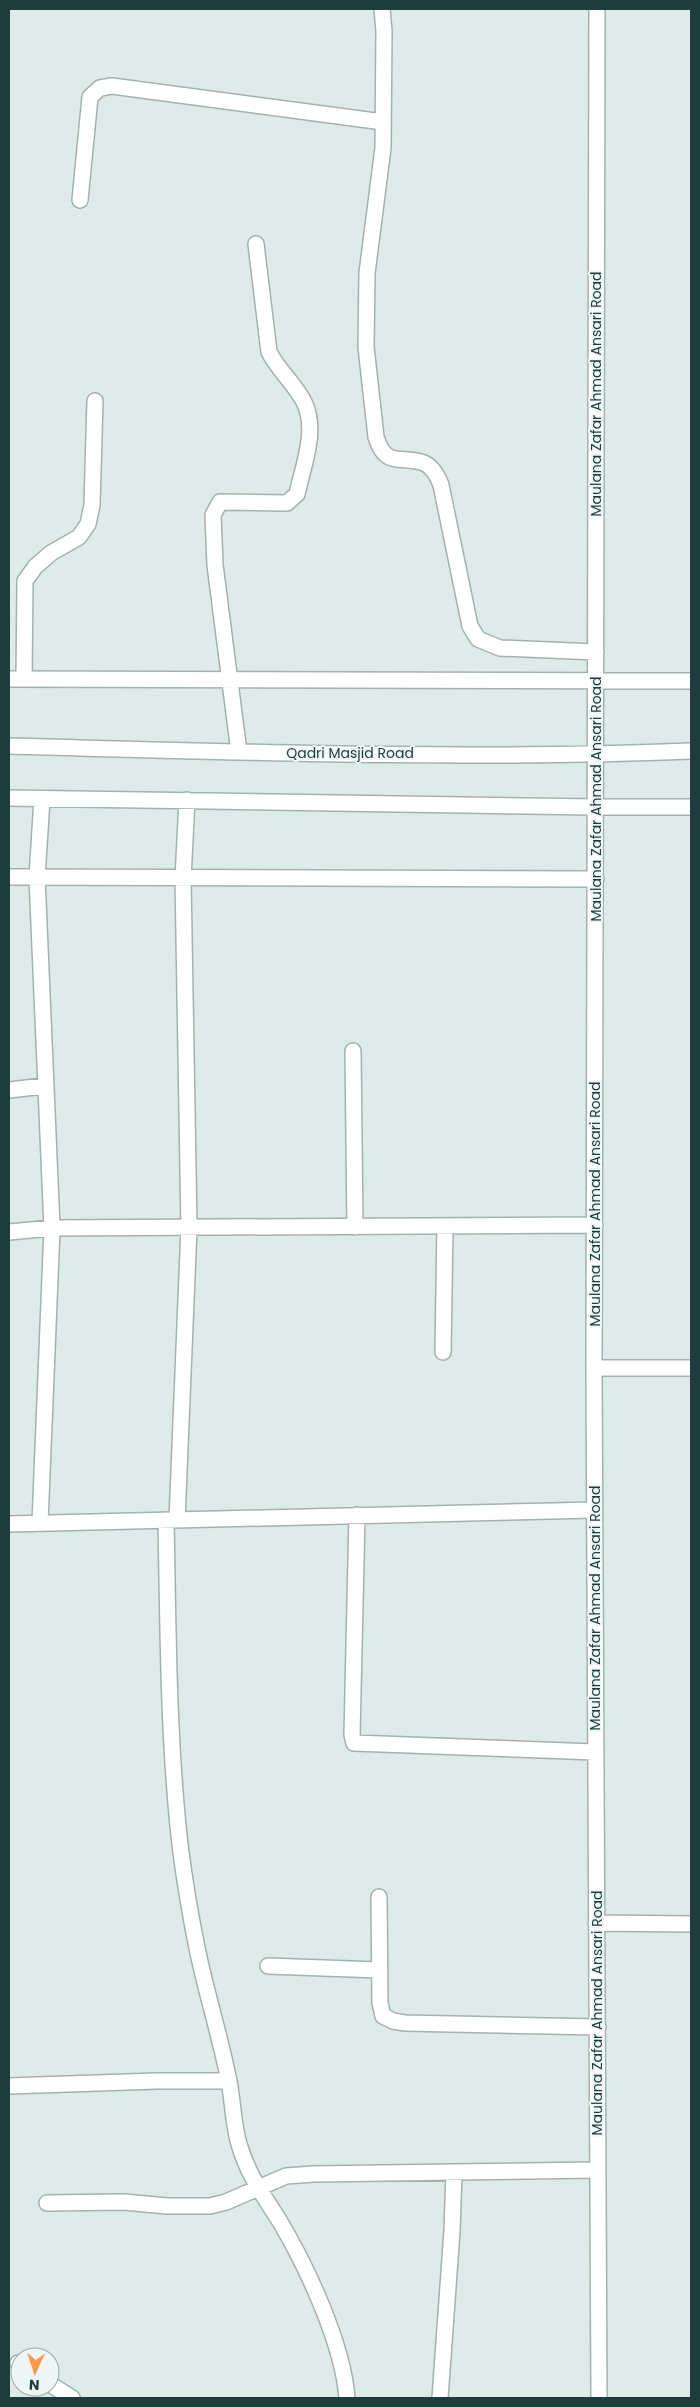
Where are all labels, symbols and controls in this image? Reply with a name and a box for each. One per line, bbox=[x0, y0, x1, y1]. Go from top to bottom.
street label: Maulana Zafar Ahmad Ansari Road bbox=[586, 271, 606, 517]
street label: Maulana Zafar Ahmad Ansari Road bbox=[586, 676, 606, 922]
street label: Qadri Masjid Road bbox=[286, 743, 414, 763]
street label: Maulana Zafar Ahmad Ansari Road bbox=[585, 1081, 605, 1327]
street label: Maulana Zafar Ahmad Ansari Road bbox=[585, 1485, 605, 1731]
street label: Maulana Zafar Ahmad Ansari Road bbox=[587, 1890, 607, 2136]
north arrow bbox=[10, 2347, 60, 2397]
text: N bbox=[29, 2375, 40, 2395]

